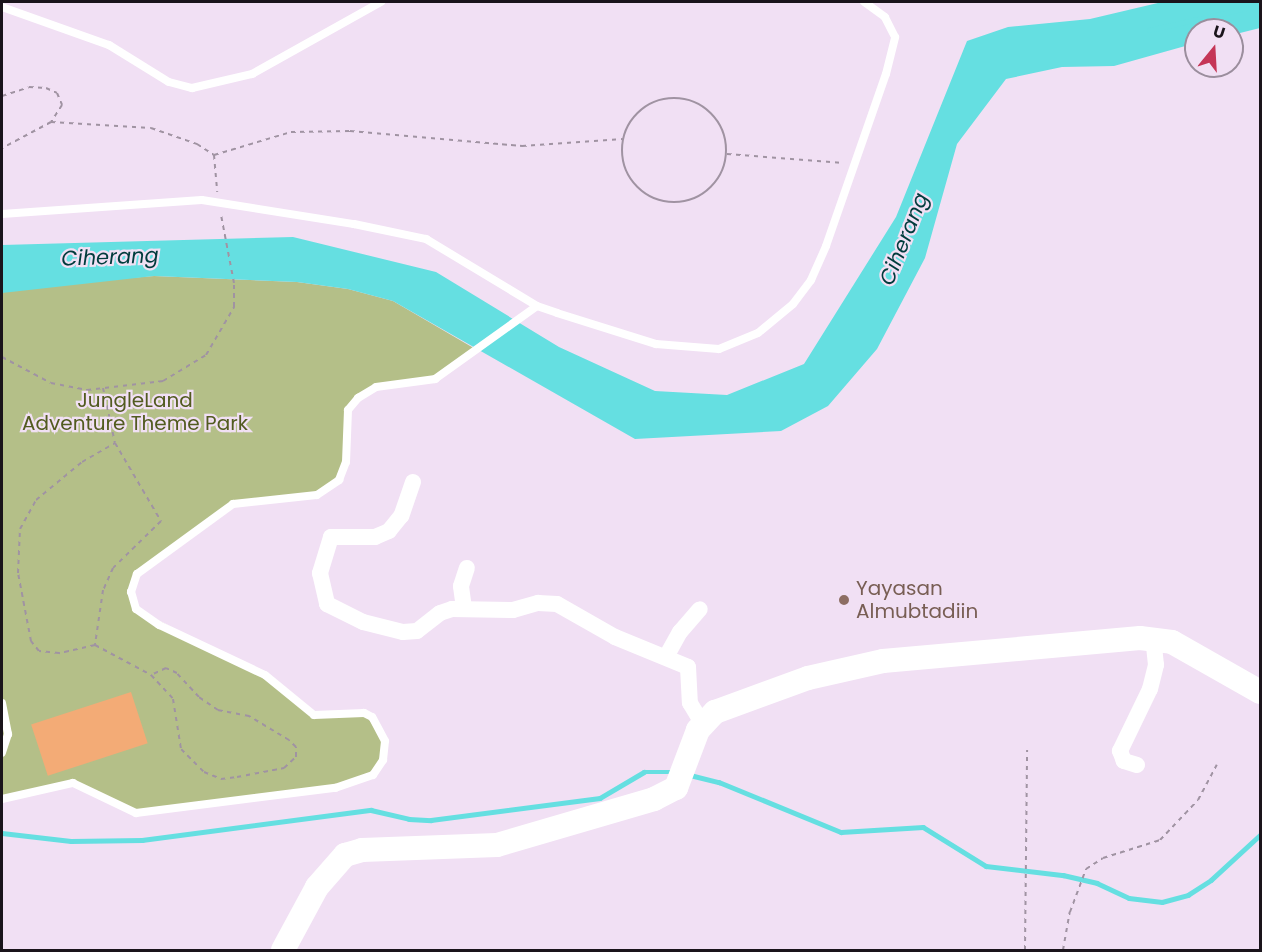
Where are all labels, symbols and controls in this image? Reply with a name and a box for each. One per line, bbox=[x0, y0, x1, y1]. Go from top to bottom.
north arrow bbox=[1184, 18, 1244, 78]
text: U bbox=[1210, 20, 1228, 45]
water label: Ciherang bbox=[874, 189, 934, 289]
water label: Ciherang bbox=[61, 243, 159, 271]
park label: JungleLand Adventure Theme Park bbox=[22, 388, 248, 435]
place label: Yayasan Almubtadiin bbox=[856, 576, 978, 623]
marker: Yayasan Almubtadiin bbox=[837, 593, 851, 607]

